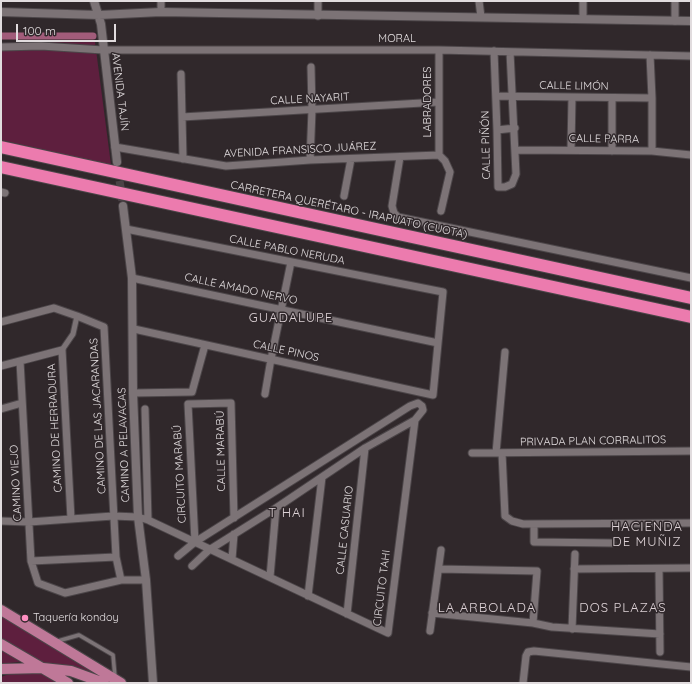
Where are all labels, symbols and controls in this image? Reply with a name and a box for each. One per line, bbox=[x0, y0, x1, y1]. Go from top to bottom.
scale bar bbox=[18, 16, 118, 42]
text: 100 m bbox=[23, 23, 56, 38]
street label: MORAL bbox=[378, 32, 416, 46]
street label: AVENIDA TAJÍN bbox=[109, 52, 131, 132]
street label: LABRADORES bbox=[421, 67, 435, 137]
street label: CALLE LIMÓN bbox=[539, 79, 609, 93]
street label: CALLE NAYARIT bbox=[270, 90, 350, 108]
street label: CALLE PIÑÓN bbox=[479, 110, 493, 180]
street label: CALLE PARRA bbox=[569, 132, 639, 146]
street label: AVENIDA FRANSISCO JUÁREZ bbox=[223, 139, 377, 161]
street label: CARRETERA QUERÉTARO - IRAPUATO (CUOTA) bbox=[229, 178, 469, 242]
street label: CALLE PABLO NERUDA bbox=[228, 232, 346, 268]
street label: CALLE AMADO NERVO bbox=[183, 271, 299, 307]
district label: GUADALUPE bbox=[249, 310, 333, 326]
street label: CAMINO DE LAS JACARANDAS bbox=[87, 338, 109, 494]
street label: CALLE PINOS bbox=[252, 338, 320, 364]
street label: CAMINO DE HERRADURA bbox=[45, 363, 65, 493]
street label: CAMINO A PELAVACAS bbox=[115, 387, 133, 503]
street label: CALLE MARABÚ bbox=[214, 410, 228, 492]
street label: CIRCUITO MARABÚ bbox=[171, 424, 189, 524]
street label: PRIVADA PLAN CORRALITOS bbox=[520, 433, 666, 449]
street label: CAMINO VIEJO bbox=[7, 444, 25, 522]
street label: CALLE CASUARIO bbox=[334, 485, 356, 575]
district label: T HAI bbox=[268, 505, 306, 521]
district label: HACIENDA DE MUÑIZ bbox=[611, 519, 683, 550]
street label: CIRCUITO TAHI bbox=[371, 549, 393, 627]
district label: LA ARBOLADA bbox=[438, 600, 536, 616]
district label: DOS PLAZAS bbox=[579, 600, 667, 616]
place label: Taquería kondoy bbox=[33, 611, 119, 625]
marker: Taquería kondoy bbox=[20, 613, 30, 623]

